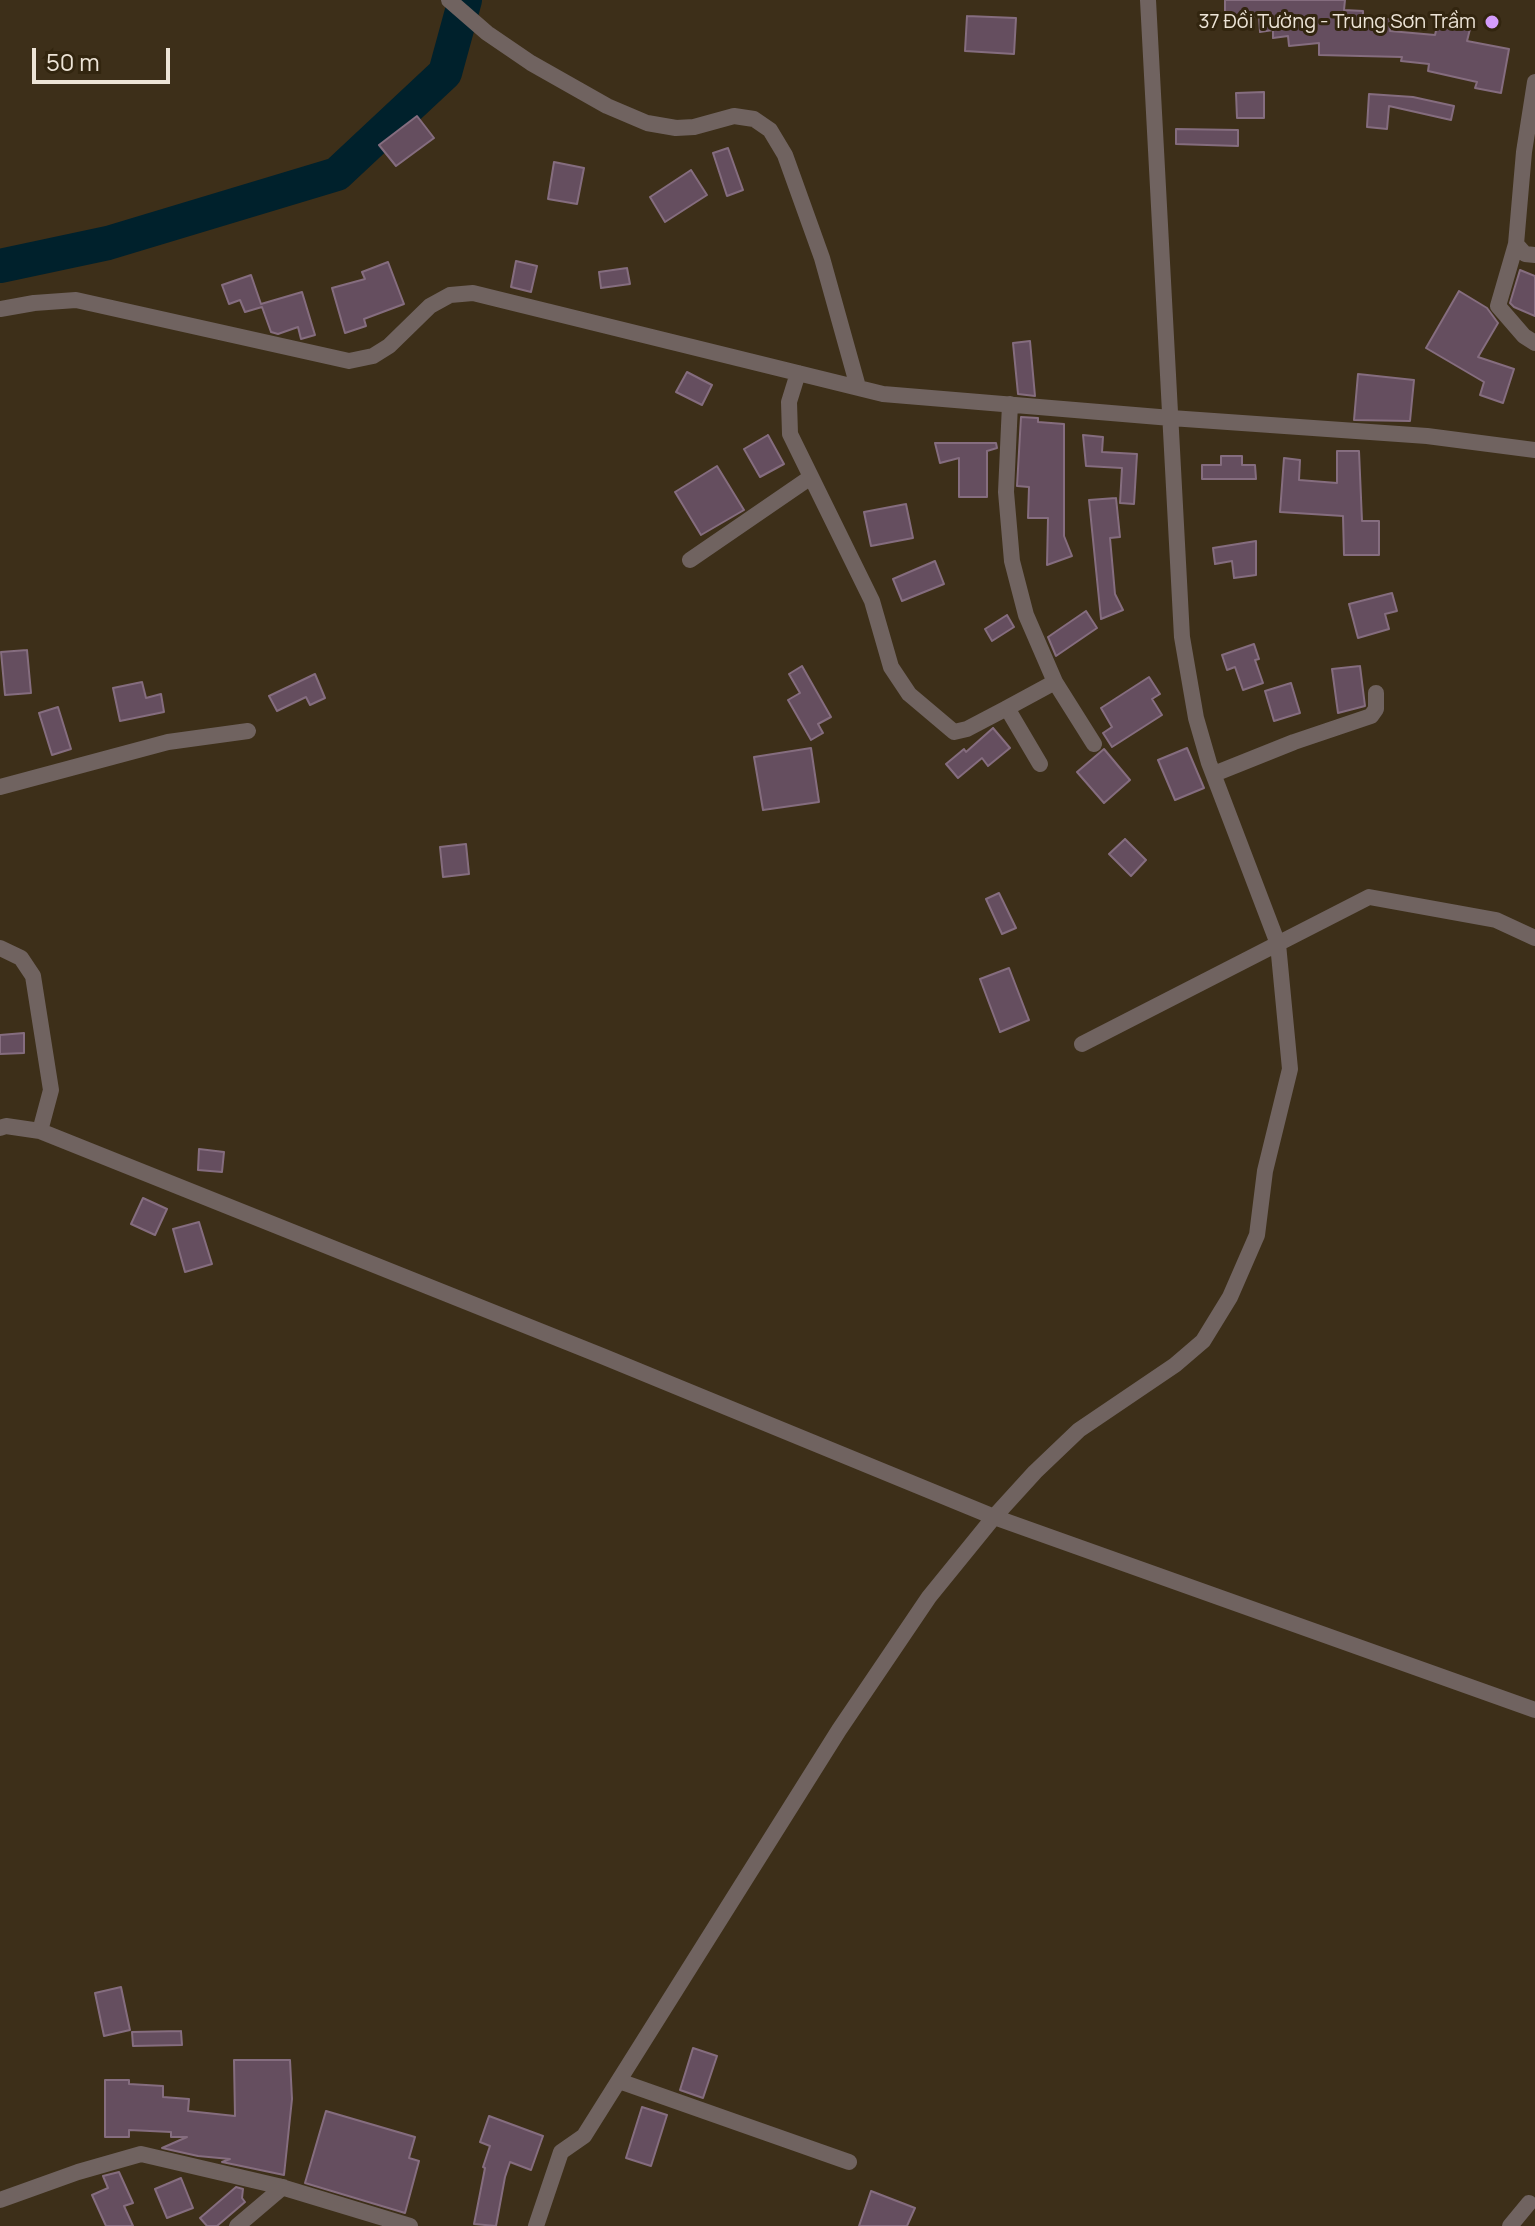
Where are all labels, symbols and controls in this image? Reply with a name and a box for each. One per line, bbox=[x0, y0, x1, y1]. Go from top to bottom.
place label: 37 Đồi Tường - Trung Sơn Trầm bbox=[1198, 10, 1476, 34]
marker: 37 Đồi Tường - Trung Sơn Trầm bbox=[1483, 13, 1501, 31]
scale bar bbox=[36, 32, 174, 82]
text: 50 m bbox=[46, 45, 100, 78]

